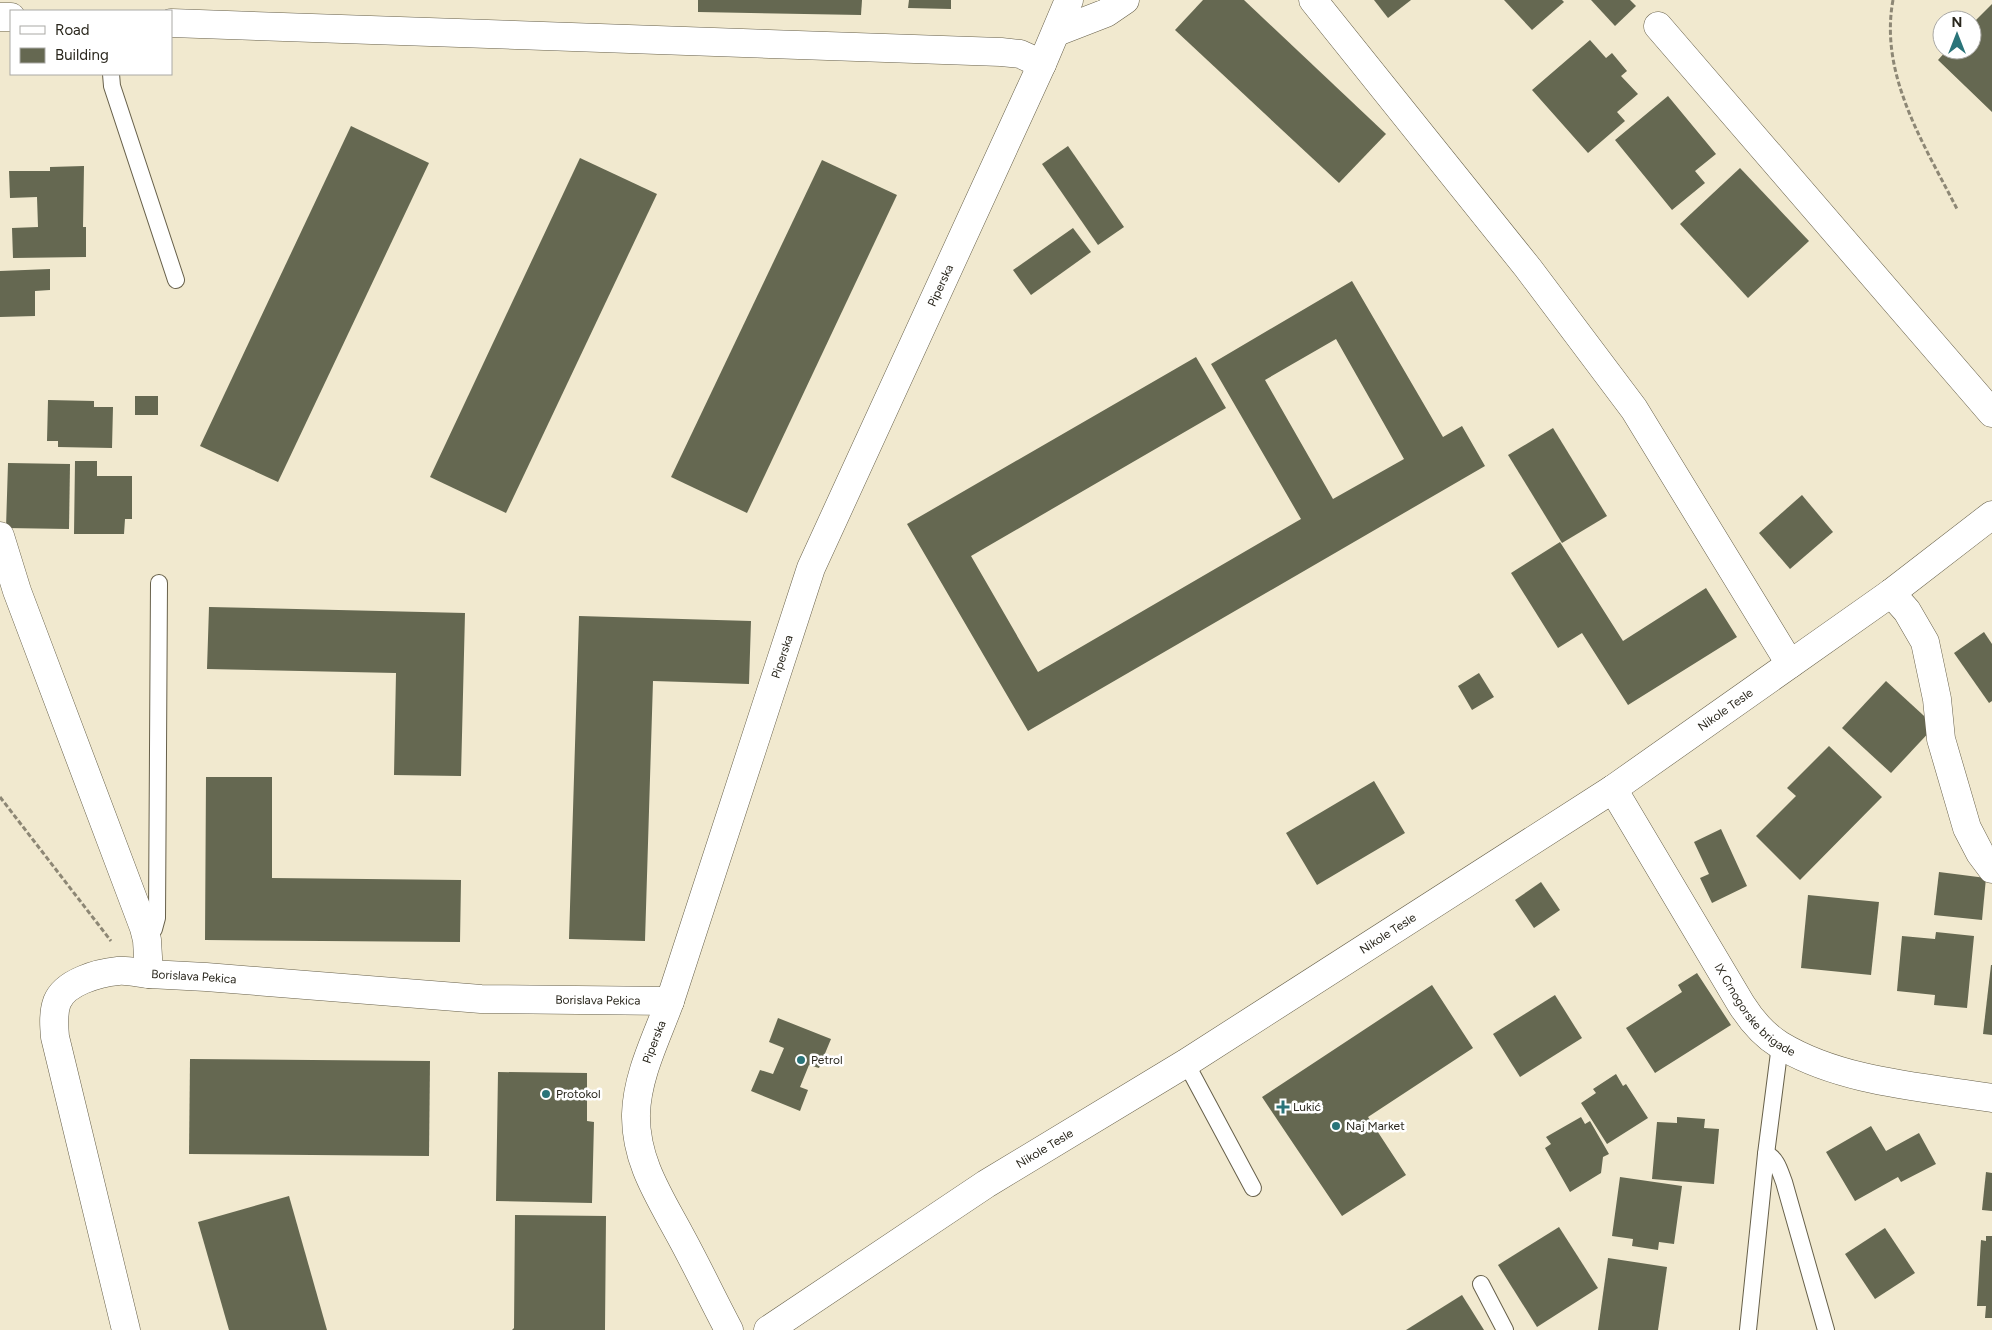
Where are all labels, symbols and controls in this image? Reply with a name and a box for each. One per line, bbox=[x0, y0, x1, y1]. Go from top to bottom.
legend bbox=[10, 10, 172, 75]
north arrow bbox=[1932, 10, 1982, 60]
text: N bbox=[1952, 14, 1962, 31]
text: Road bbox=[55, 21, 90, 39]
text: Building bbox=[55, 46, 109, 64]
street label: Piperska bbox=[925, 262, 956, 309]
street label: Piperska bbox=[769, 633, 796, 680]
street label: Nikole Tesle bbox=[1695, 685, 1756, 734]
street label: Nikole Tesle bbox=[1357, 910, 1419, 957]
street label: IX Crnogorske brigade bbox=[1711, 961, 1798, 1059]
street label: Borislava Pekica bbox=[151, 967, 237, 986]
street label: Borislava Pekica bbox=[555, 993, 641, 1008]
street label: Piperska bbox=[640, 1018, 669, 1065]
place label: Petrol bbox=[811, 1053, 843, 1067]
marker: Petrol bbox=[795, 1054, 807, 1066]
place label: Protokol bbox=[556, 1087, 601, 1101]
marker: Protokol bbox=[540, 1088, 552, 1100]
place label: Lukić bbox=[1293, 1100, 1322, 1114]
marker: Lukić bbox=[1277, 1101, 1289, 1113]
place label: Naj Market bbox=[1346, 1119, 1405, 1133]
marker: Naj Market bbox=[1330, 1120, 1342, 1132]
street label: Nikole Tesle bbox=[1014, 1126, 1076, 1171]

